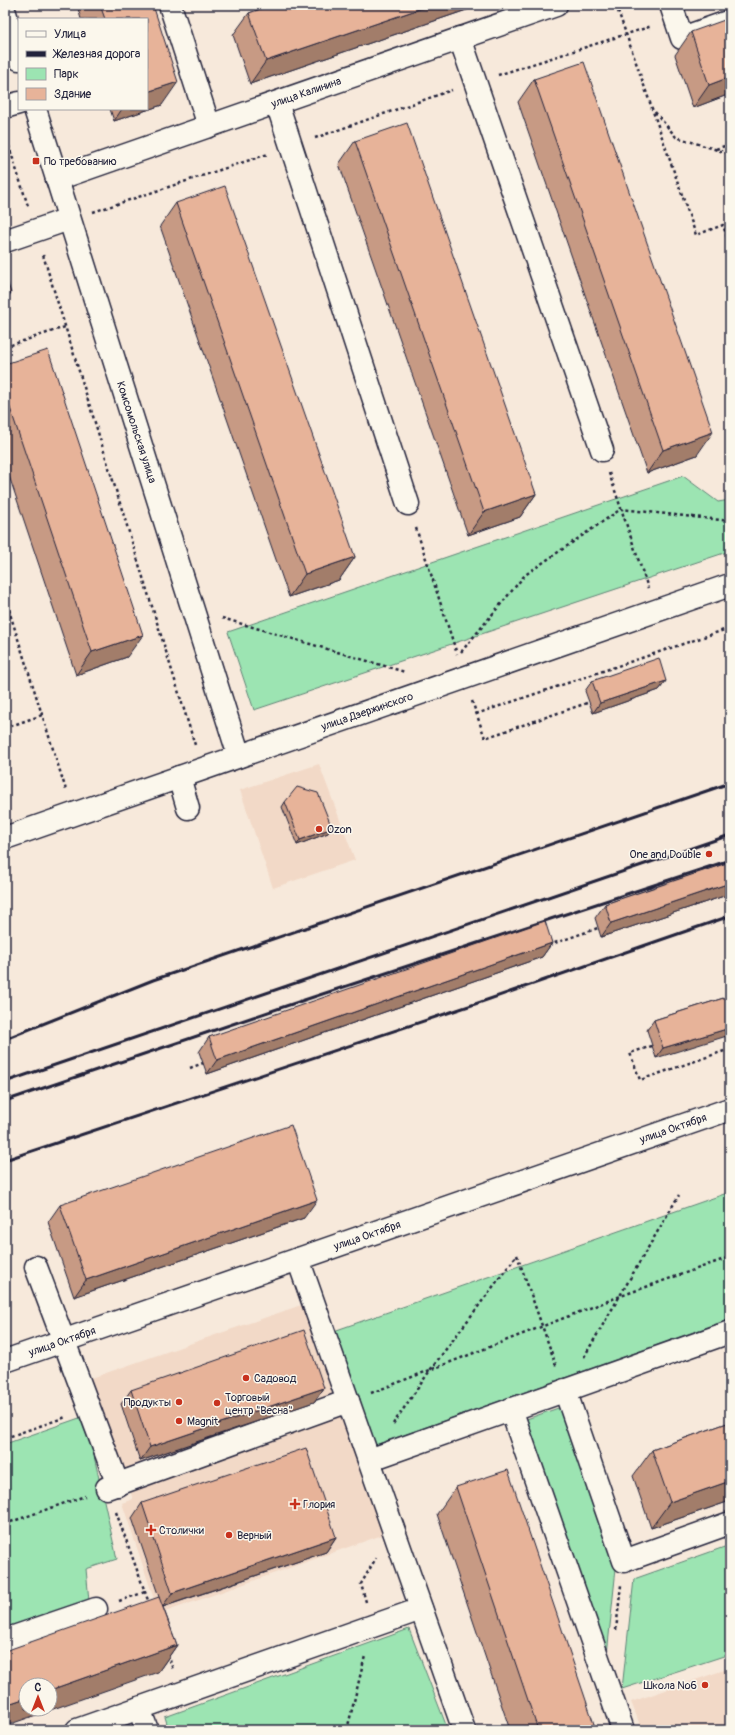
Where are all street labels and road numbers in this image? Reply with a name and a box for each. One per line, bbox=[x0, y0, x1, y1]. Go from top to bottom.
street label: улица Калинина bbox=[269, 74, 343, 111]
street label: Комсомольская улица bbox=[114, 380, 159, 485]
street label: улица Дзержинского bbox=[318, 690, 415, 734]
street label: улица Октября bbox=[637, 1111, 708, 1146]
street label: улица Октября bbox=[331, 1218, 402, 1253]
street label: улица Октября bbox=[26, 1324, 97, 1359]

